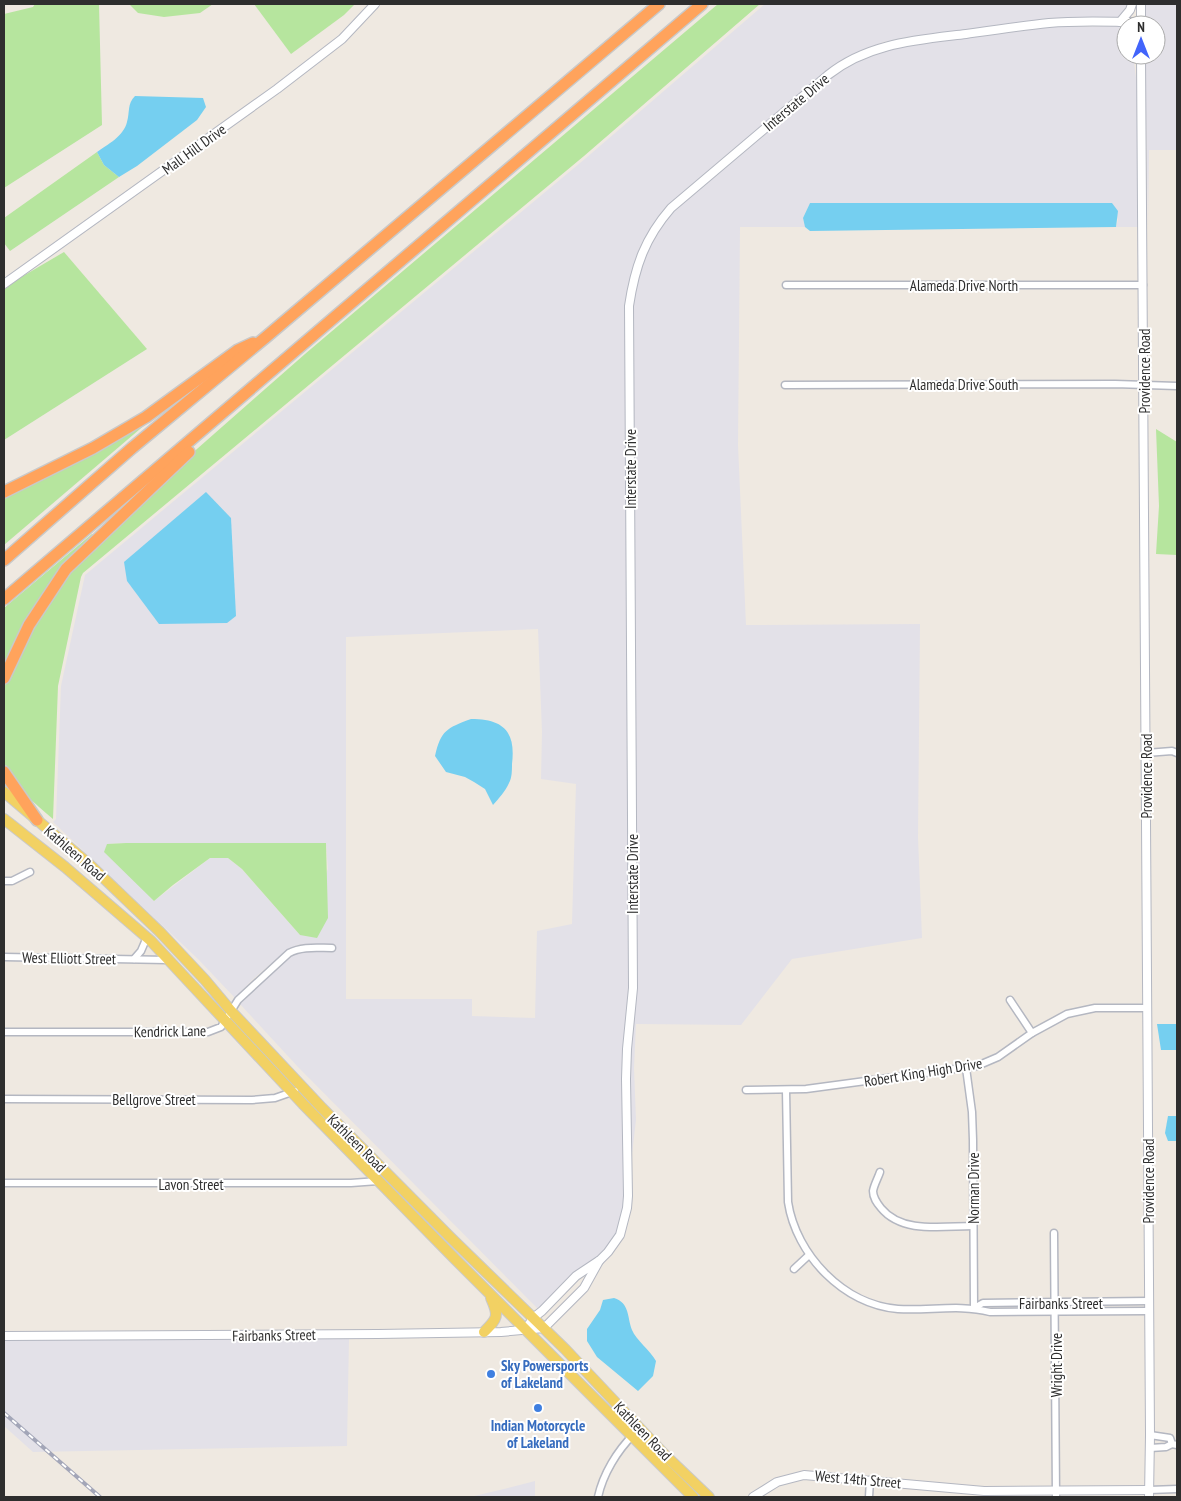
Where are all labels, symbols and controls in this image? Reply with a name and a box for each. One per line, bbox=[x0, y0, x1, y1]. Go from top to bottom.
north arrow bbox=[1116, 15, 1166, 65]
text: N bbox=[1137, 18, 1145, 36]
street label: Interstate Drive bbox=[759, 69, 833, 135]
street label: Mall Hill Drive bbox=[158, 119, 230, 179]
street label: Alameda Drive North bbox=[910, 276, 1018, 295]
street label: Providence Road bbox=[1135, 328, 1154, 414]
street label: Alameda Drive South bbox=[910, 375, 1018, 394]
street label: Interstate Drive bbox=[621, 429, 640, 509]
street label: Providence Road bbox=[1137, 733, 1156, 819]
street label: Kathleen Road bbox=[40, 821, 110, 885]
street label: Interstate Drive bbox=[623, 834, 642, 914]
street label: West Elliott Street bbox=[22, 948, 116, 968]
street label: Kendrick Lane bbox=[134, 1021, 206, 1041]
street label: Robert King High Drive bbox=[863, 1053, 983, 1091]
street label: Bellgrove Street bbox=[112, 1090, 196, 1109]
street label: Kathleen Road bbox=[324, 1110, 390, 1176]
street label: Providence Road bbox=[1139, 1138, 1158, 1224]
street label: Norman Drive bbox=[964, 1152, 983, 1224]
street label: Lavon Street bbox=[158, 1175, 224, 1194]
street label: Fairbanks Street bbox=[1019, 1294, 1103, 1313]
street label: Fairbanks Street bbox=[232, 1325, 316, 1345]
street label: Wright Drive bbox=[1047, 1333, 1066, 1397]
place label: Sky Powersports of Lakeland bbox=[501, 1356, 589, 1392]
marker: Sky Powersports of Lakeland bbox=[485, 1368, 497, 1380]
street label: Kathleen Road bbox=[610, 1397, 676, 1465]
marker: Indian Motorcycle of Lakeland bbox=[532, 1402, 544, 1414]
place label: Indian Motorcycle of Lakeland bbox=[491, 1416, 585, 1452]
street label: West 14th Street bbox=[814, 1466, 902, 1492]

